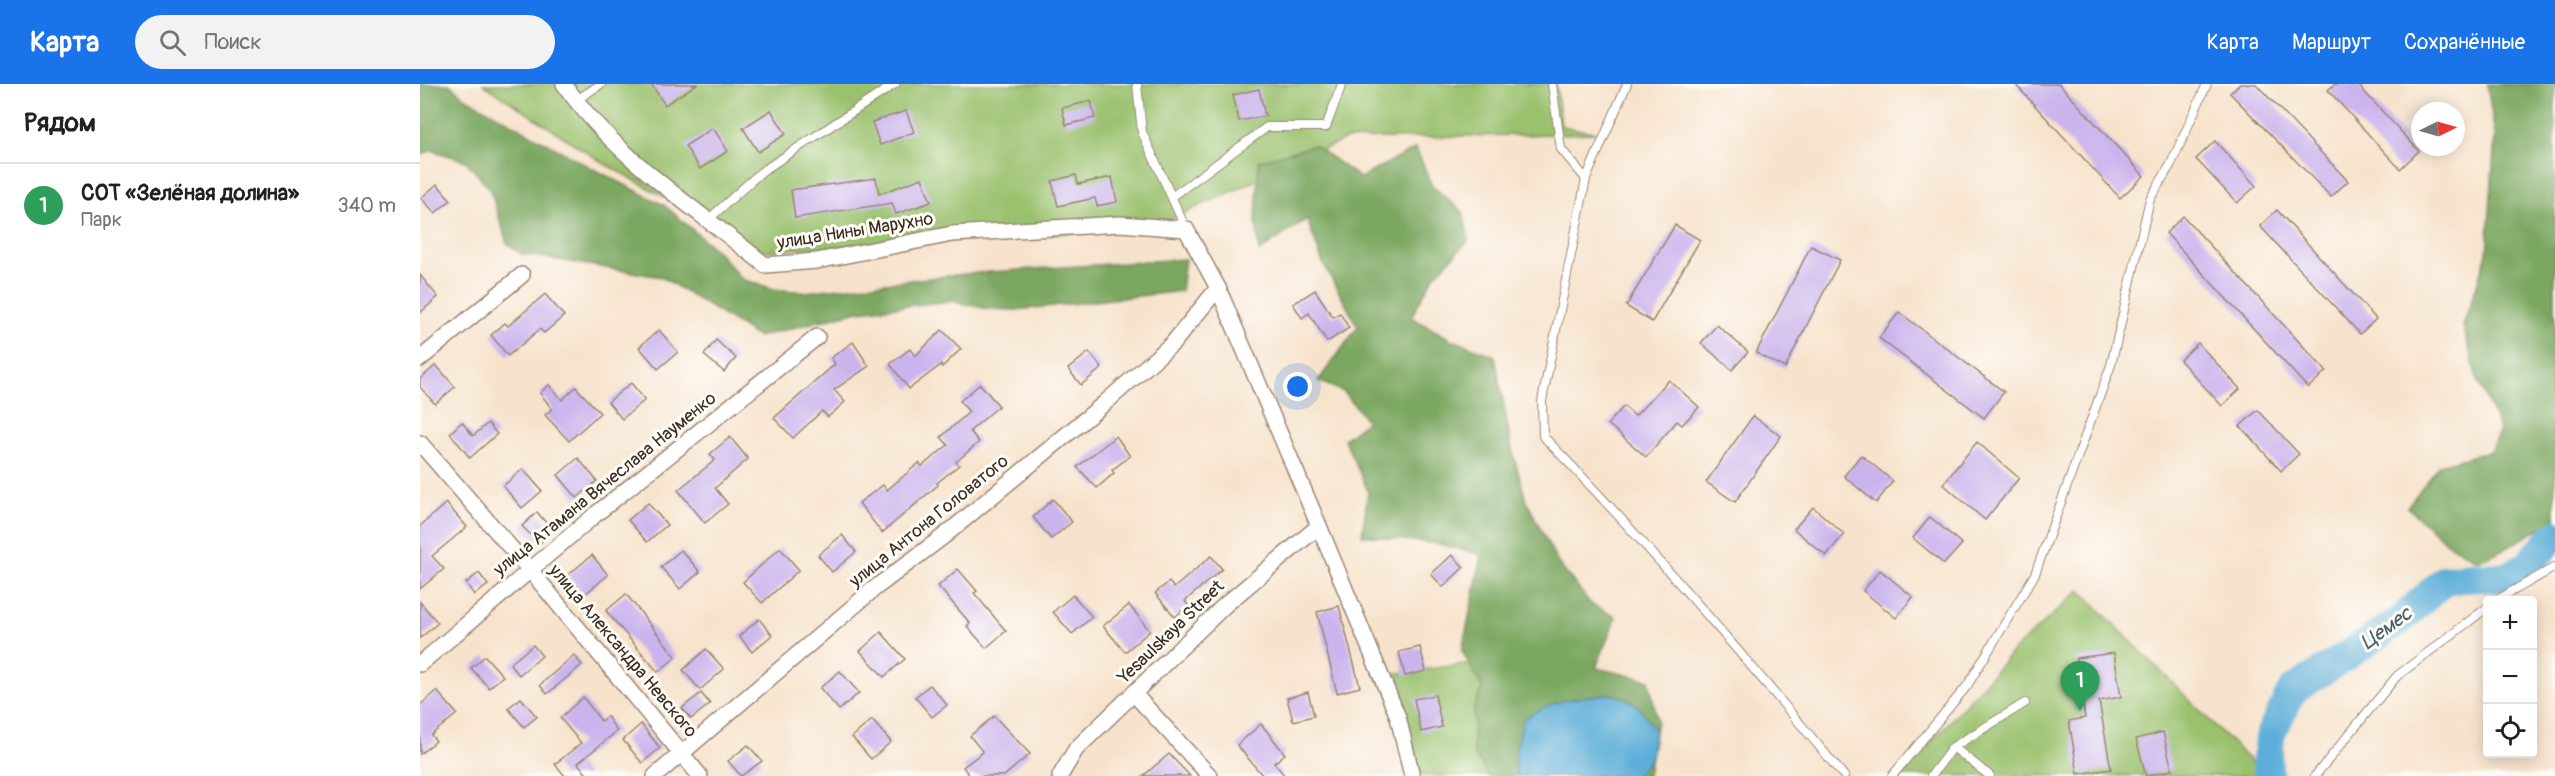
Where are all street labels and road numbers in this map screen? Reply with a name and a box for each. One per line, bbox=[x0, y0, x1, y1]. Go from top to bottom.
street label: улица Нины Марухно bbox=[774, 207, 935, 255]
street label: улица Атамана Вячеслава Науменко bbox=[488, 387, 721, 582]
street label: улица Антона Головатого bbox=[844, 449, 1014, 593]
street label: улица Александра Невского bbox=[543, 559, 702, 743]
street label: Yesaulskaya Street bbox=[1112, 575, 1230, 689]

